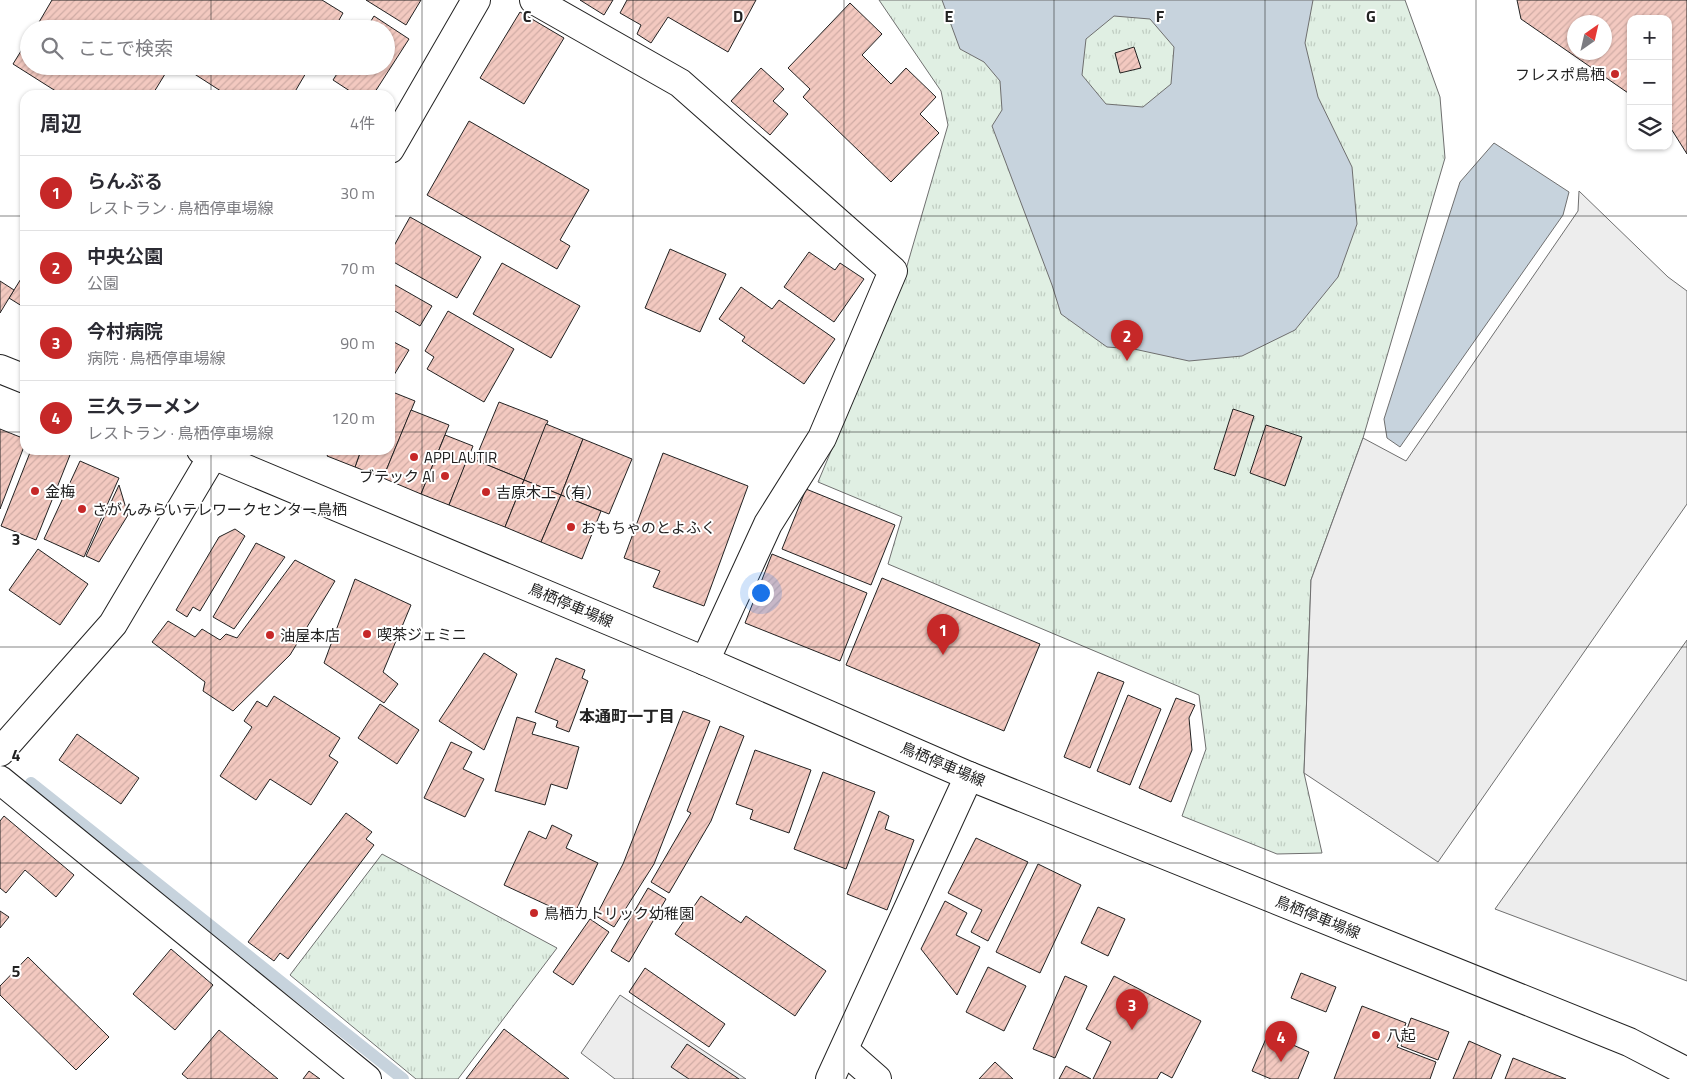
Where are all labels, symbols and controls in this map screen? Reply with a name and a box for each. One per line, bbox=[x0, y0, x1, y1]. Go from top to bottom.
text: C bbox=[523, 4, 532, 28]
text: D bbox=[733, 4, 743, 28]
text: E bbox=[945, 4, 954, 28]
text: F bbox=[1156, 4, 1165, 28]
text: G bbox=[1366, 4, 1376, 28]
north arrow bbox=[1567, 15, 1612, 60]
map controls bbox=[1627, 15, 1672, 150]
button: + bbox=[1627, 15, 1672, 60]
search box bbox=[20, 20, 395, 75]
text: ここで検索 bbox=[78, 33, 173, 62]
icon: search bbox=[38, 34, 66, 62]
button: − bbox=[1627, 60, 1672, 105]
place label: フレスポ鳥栖 bbox=[1515, 63, 1605, 86]
marker: フレスポ鳥栖 bbox=[1609, 68, 1621, 80]
button: layers bbox=[1627, 105, 1672, 150]
text: 周辺 bbox=[40, 107, 82, 139]
text: 4件 bbox=[350, 111, 375, 135]
text: らんぶる bbox=[87, 166, 163, 195]
text: 1 bbox=[52, 181, 60, 205]
text: 30 m bbox=[340, 181, 375, 205]
text: レストラン · 鳥栖停車場線 bbox=[87, 196, 274, 220]
text: 中央公園 bbox=[87, 241, 163, 270]
text: 2 bbox=[52, 256, 60, 280]
text: 70 m bbox=[340, 256, 375, 280]
text: 公園 bbox=[87, 271, 119, 295]
text: 今村病院 bbox=[87, 316, 163, 345]
pin: 2 bbox=[1111, 320, 1143, 361]
text: 3 bbox=[52, 331, 60, 355]
text: 90 m bbox=[340, 331, 375, 355]
text: 病院 · 鳥栖停車場線 bbox=[87, 346, 226, 370]
text: 三久ラーメン bbox=[87, 391, 200, 420]
text: 4 bbox=[52, 406, 60, 430]
text: 120 m bbox=[331, 406, 375, 430]
text: レストラン · 鳥栖停車場線 bbox=[87, 421, 274, 445]
place label: APPLAUTIR bbox=[424, 446, 497, 469]
marker: APPLAUTIR bbox=[408, 451, 420, 463]
place label: ブテック AI bbox=[359, 465, 435, 488]
marker: ブテック AI bbox=[439, 470, 451, 482]
place label: 金梅 bbox=[45, 480, 75, 503]
place label: 吉原木工（有） bbox=[496, 481, 601, 504]
marker: 金梅 bbox=[29, 485, 41, 497]
marker: 吉原木工（有） bbox=[480, 486, 492, 498]
place label: さがんみらいテレワークセンター鳥栖 bbox=[92, 498, 347, 521]
marker: さがんみらいテレワークセンター鳥栖 bbox=[76, 503, 88, 515]
place label: おもちゃのとよふく bbox=[581, 516, 716, 539]
marker: おもちゃのとよふく bbox=[565, 521, 577, 533]
text: 3 bbox=[12, 527, 20, 551]
street label: 鳥栖停車場線 bbox=[525, 577, 617, 633]
your location bbox=[748, 580, 774, 606]
pin: 1 bbox=[927, 614, 959, 655]
place label: 喫茶ジェミニ bbox=[377, 623, 467, 646]
place label: 油屋本店 bbox=[280, 624, 340, 647]
marker: 喫茶ジェミニ bbox=[361, 628, 373, 640]
marker: 油屋本店 bbox=[264, 629, 276, 641]
district label: 本通町一丁目 bbox=[579, 704, 675, 728]
street label: 鳥栖停車場線 bbox=[897, 736, 989, 792]
text: 4 bbox=[12, 743, 21, 767]
street label: 鳥栖停車場線 bbox=[1272, 889, 1364, 945]
place label: 鳥栖カトリック幼稚園 bbox=[544, 902, 694, 925]
marker: 鳥栖カトリック幼稚園 bbox=[528, 907, 540, 919]
text: 5 bbox=[12, 959, 21, 983]
pin: 3 bbox=[1116, 989, 1148, 1030]
pin: 4 bbox=[1265, 1021, 1297, 1062]
place label: 八起 bbox=[1386, 1024, 1416, 1047]
marker: 八起 bbox=[1370, 1029, 1382, 1041]

